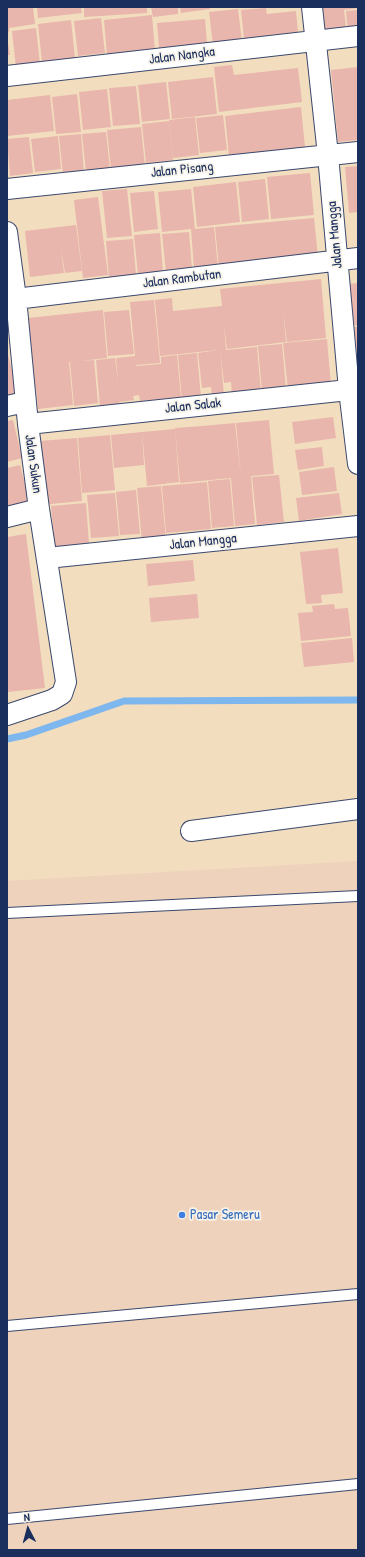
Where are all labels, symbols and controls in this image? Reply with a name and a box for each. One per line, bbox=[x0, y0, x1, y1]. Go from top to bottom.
street label: Jalan Nangka bbox=[148, 44, 216, 68]
street label: Jalan Pisang bbox=[150, 158, 214, 182]
street label: Jalan Mangga bbox=[324, 201, 346, 269]
street label: Jalan Rambutan bbox=[142, 266, 222, 292]
street label: Jalan Salak bbox=[164, 395, 222, 417]
street label: Jalan Sukun bbox=[21, 434, 45, 494]
street label: Jalan Mangga bbox=[169, 530, 237, 554]
place label: Pasar Semeru bbox=[190, 1207, 260, 1223]
marker: Pasar Semeru bbox=[177, 1210, 187, 1220]
north arrow bbox=[8, 1509, 48, 1549]
text: N bbox=[23, 1510, 30, 1524]

